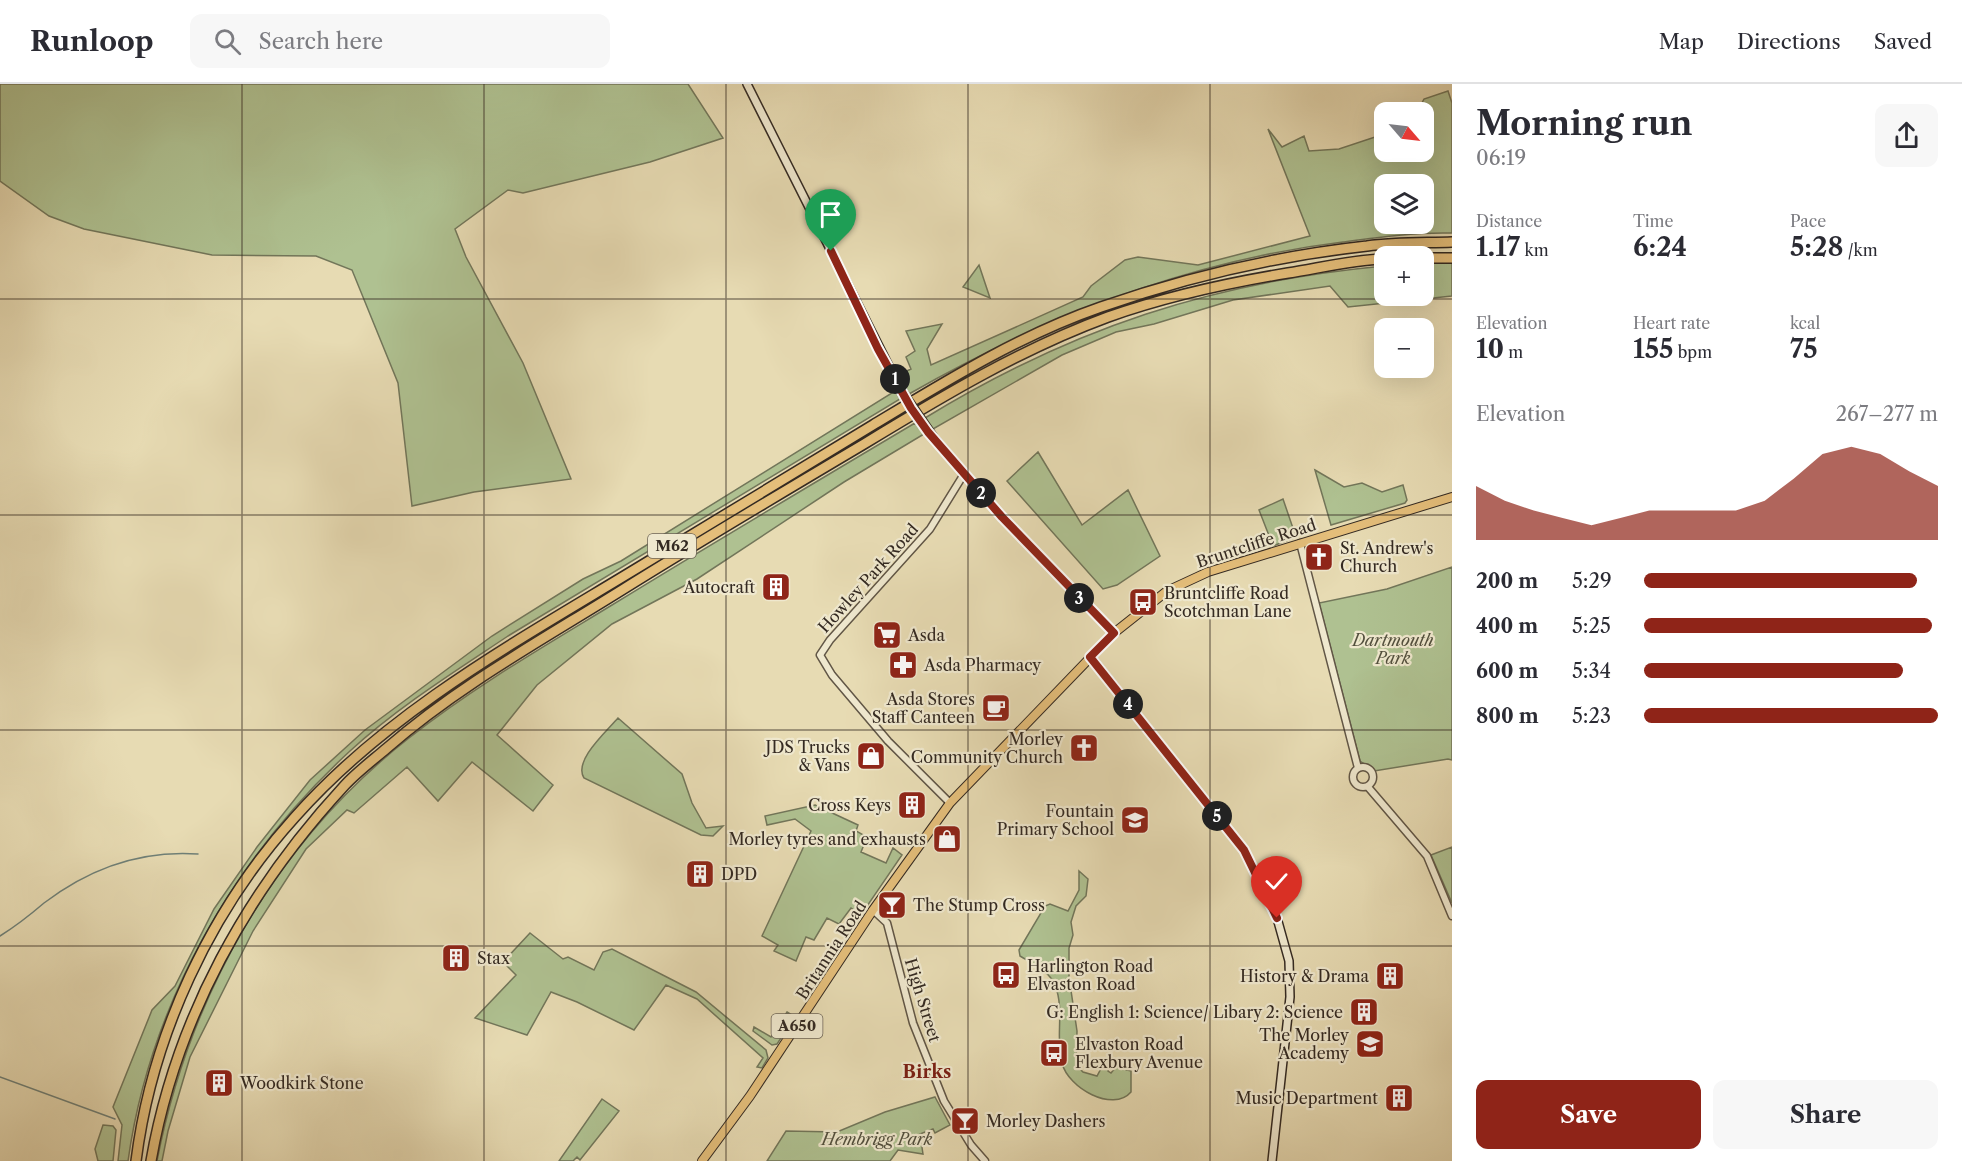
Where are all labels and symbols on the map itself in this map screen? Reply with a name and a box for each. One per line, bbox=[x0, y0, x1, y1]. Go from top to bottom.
north arrow bbox=[1374, 102, 1434, 162]
pin bbox=[805, 189, 856, 251]
pin: 1 bbox=[880, 364, 910, 394]
pin: 2 bbox=[966, 478, 996, 508]
street label: Bruntcliffe Road bbox=[1193, 514, 1319, 572]
street label: Howley Park Road bbox=[814, 519, 922, 637]
road number: M62 bbox=[648, 534, 696, 558]
place label: St. Andrew's Church bbox=[1340, 538, 1433, 576]
church icon: St. Andrew's Church bbox=[1303, 541, 1335, 573]
building icon: Autocraft bbox=[760, 571, 792, 603]
place label: Autocraft bbox=[682, 577, 755, 597]
pin: 3 bbox=[1064, 583, 1094, 613]
place label: Bruntcliffe Road Scotchman Lane bbox=[1164, 583, 1291, 621]
bus stop icon: Bruntcliffe Road Scotchman Lane bbox=[1127, 586, 1159, 618]
supermarket icon: Asda bbox=[871, 619, 903, 651]
place label: Asda bbox=[907, 625, 946, 645]
park label: Dartmouth Park bbox=[1350, 630, 1434, 668]
pharmacy icon: Asda Pharmacy bbox=[887, 649, 919, 681]
place label: Asda Pharmacy bbox=[923, 655, 1042, 675]
place label: Asda Stores Staff Canteen bbox=[872, 689, 975, 727]
pin: 4 bbox=[1113, 689, 1143, 719]
cafe icon: Asda Stores Staff Canteen bbox=[980, 692, 1012, 724]
place label: Morley Community Church bbox=[911, 729, 1064, 767]
church icon: Morley Community Church bbox=[1068, 732, 1100, 764]
place label: JDS Trucks & Vans bbox=[763, 737, 850, 775]
shop icon: JDS Trucks & Vans bbox=[855, 740, 887, 772]
building icon: Cross Keys bbox=[896, 789, 928, 821]
place label: Cross Keys bbox=[808, 795, 891, 815]
place label: Fountain Primary School bbox=[997, 801, 1114, 839]
pin: 5 bbox=[1202, 801, 1232, 831]
school or university icon: Fountain Primary School bbox=[1119, 804, 1151, 836]
shop icon: Morley tyres and exhausts bbox=[931, 823, 963, 855]
place label: Morley tyres and exhausts bbox=[728, 829, 926, 849]
pin bbox=[1251, 856, 1302, 918]
building icon: DPD bbox=[684, 858, 716, 890]
place label: DPD bbox=[721, 864, 757, 884]
bar icon: The Stump Cross bbox=[876, 889, 908, 921]
place label: The Stump Cross bbox=[913, 895, 1045, 915]
street label: Britannia Road bbox=[792, 897, 871, 1003]
building icon: Stax bbox=[440, 942, 472, 974]
place label: Stax bbox=[477, 948, 511, 968]
street label: High Street bbox=[901, 956, 945, 1045]
place label: Harlington Road Elvaston Road bbox=[1027, 956, 1153, 994]
bus stop icon: Harlington Road Elvaston Road bbox=[990, 959, 1022, 991]
building icon: History & Drama bbox=[1374, 960, 1406, 992]
place label: History & Drama bbox=[1240, 966, 1370, 986]
building icon: G: English 1: Science/ Libary 2: Science bbox=[1348, 996, 1380, 1028]
place label: G: English 1: Science/ Libary 2: Science bbox=[1046, 1002, 1343, 1022]
road number: A650 bbox=[772, 1014, 822, 1038]
place label: The Morley Academy bbox=[1259, 1025, 1350, 1063]
school or university icon: The Morley Academy bbox=[1354, 1028, 1386, 1060]
place label: Elvaston Road Flexbury Avenue bbox=[1075, 1034, 1203, 1072]
bus stop icon: Elvaston Road Flexbury Avenue bbox=[1038, 1037, 1070, 1069]
district label: Birks bbox=[903, 1061, 951, 1083]
building icon: Woodkirk Stone bbox=[203, 1067, 235, 1099]
place label: Woodkirk Stone bbox=[239, 1073, 364, 1093]
building icon: Music Department bbox=[1383, 1082, 1415, 1114]
place label: Music Department bbox=[1236, 1088, 1378, 1108]
bar icon: Morley Dashers bbox=[949, 1105, 981, 1137]
place label: Morley Dashers bbox=[986, 1111, 1105, 1131]
park label: Hembrigg Park bbox=[820, 1129, 933, 1149]

